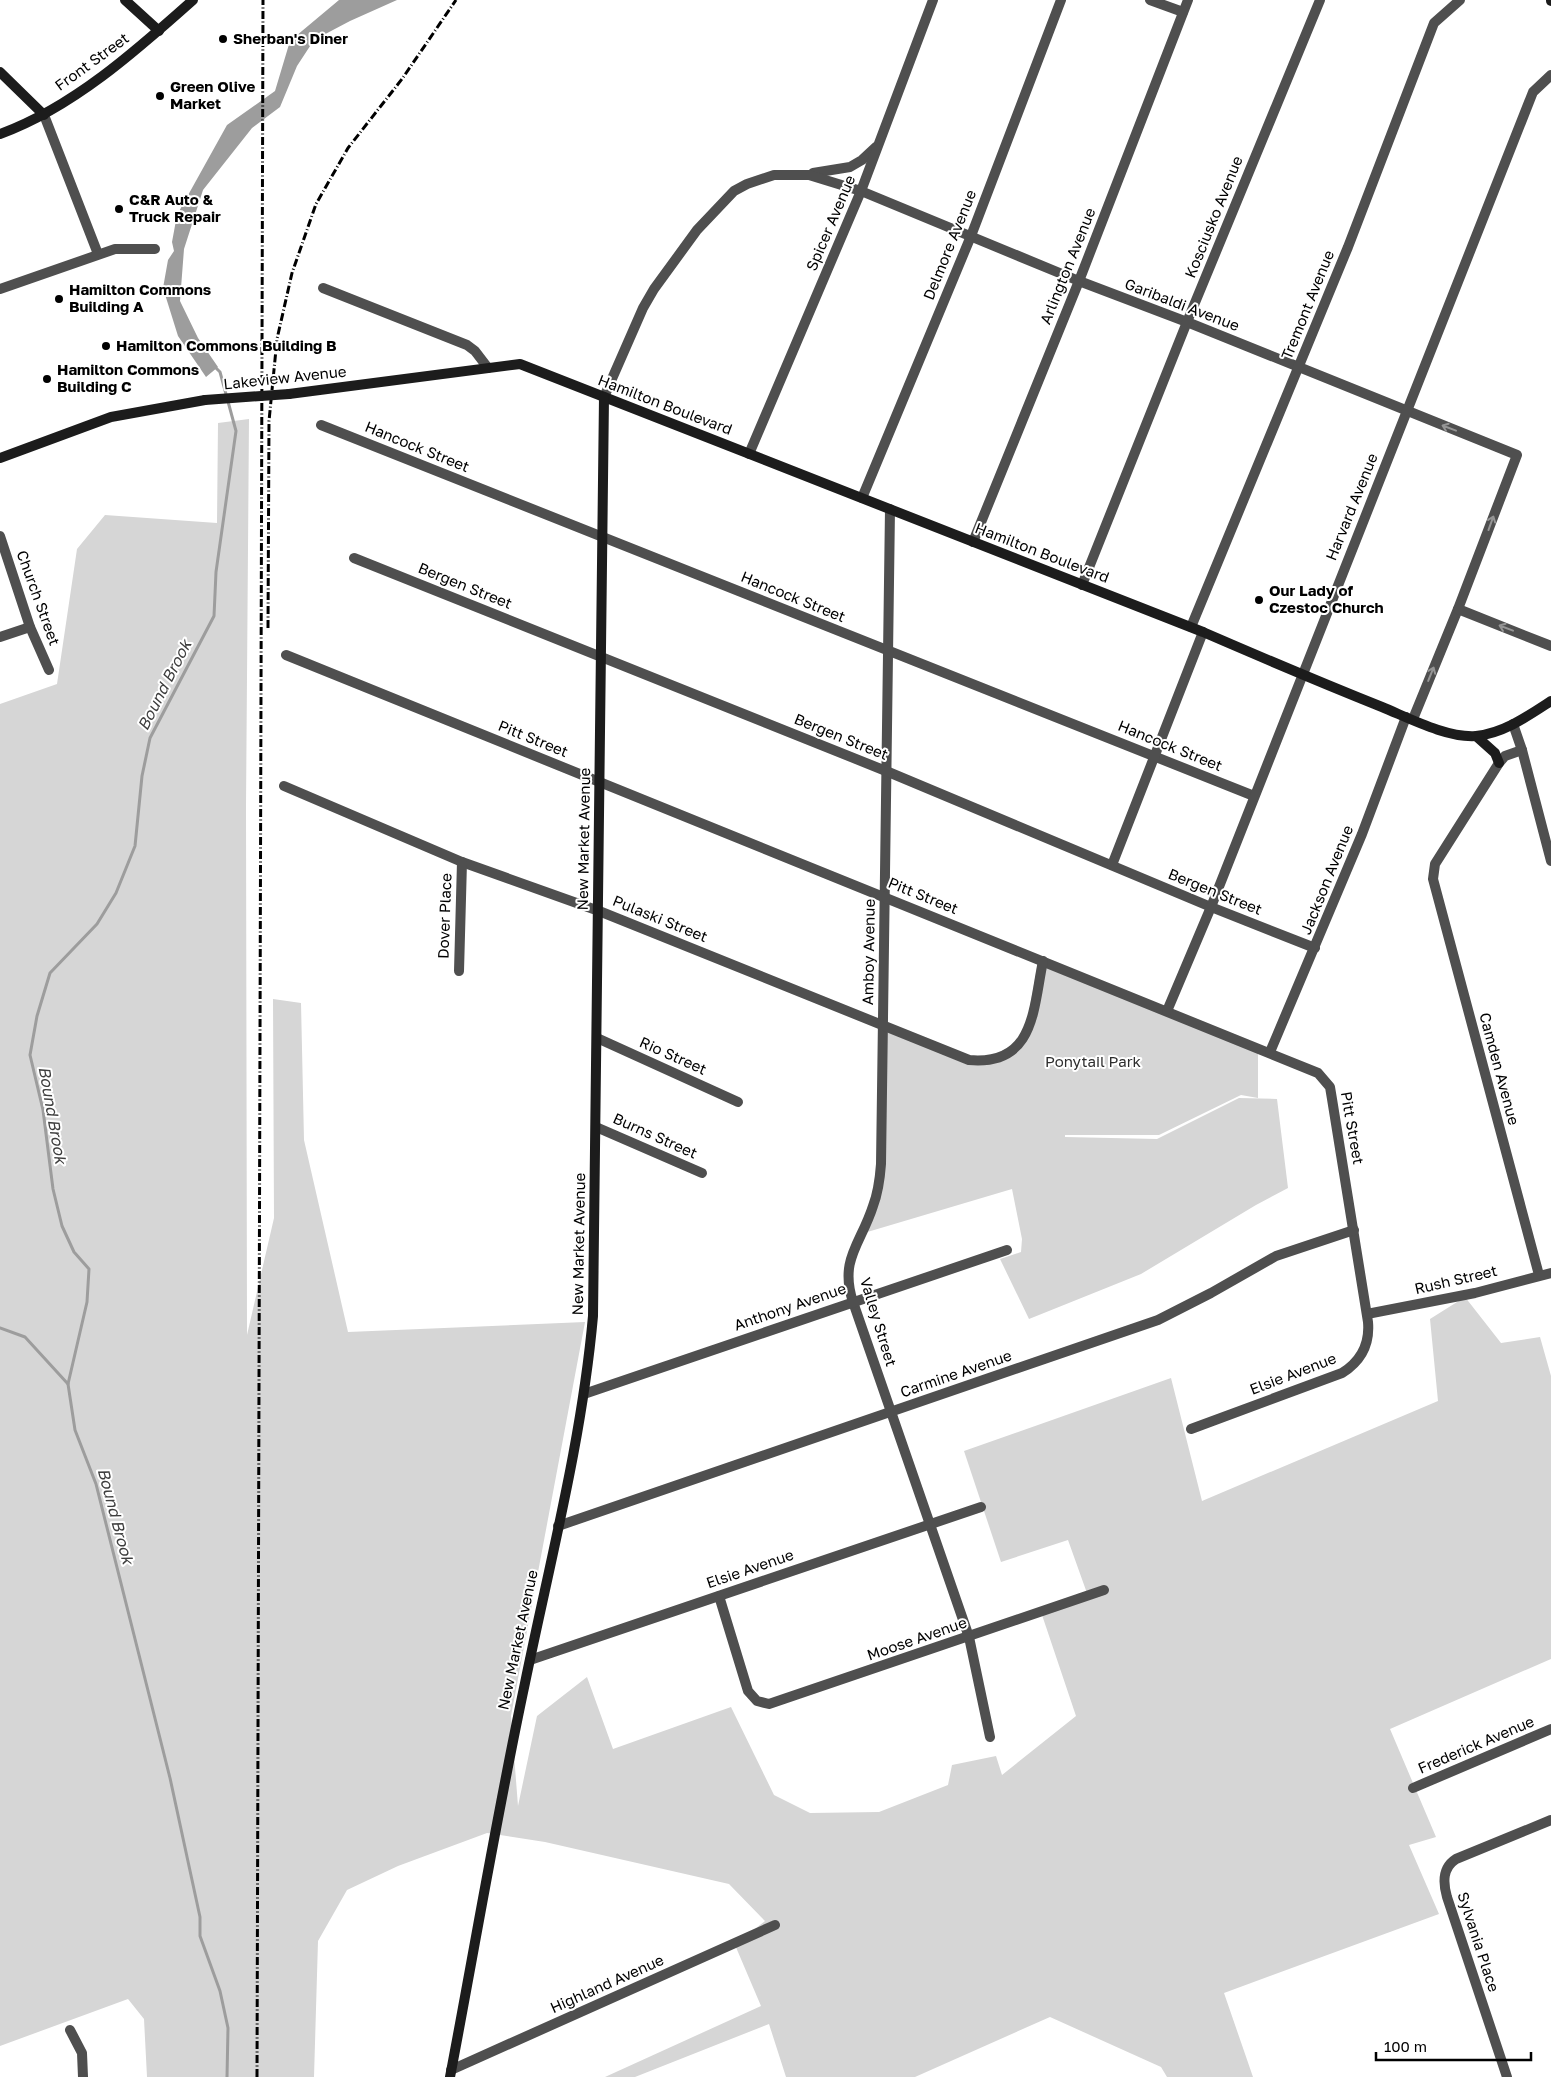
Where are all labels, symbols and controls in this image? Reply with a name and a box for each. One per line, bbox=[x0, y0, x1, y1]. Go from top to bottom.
street label: Front Street bbox=[51, 28, 132, 94]
place label: Sherban's Diner bbox=[233, 29, 348, 47]
marker: Sherban's Diner bbox=[217, 33, 229, 45]
place label: Green Olive Market bbox=[170, 77, 256, 112]
marker: Green Olive Market bbox=[154, 90, 166, 102]
street label: Kosciusko Avenue bbox=[1180, 153, 1246, 280]
street label: Spicer Avenue bbox=[802, 172, 858, 273]
street label: Delmore Avenue bbox=[919, 187, 980, 302]
place label: C&R Auto & Truck Repair bbox=[129, 190, 221, 225]
marker: C&R Auto & Truck Repair bbox=[113, 203, 125, 215]
street label: Arlington Avenue bbox=[1035, 204, 1099, 327]
street label: Tremont Avenue bbox=[1277, 247, 1337, 362]
street label: Garibaldi Avenue bbox=[1123, 274, 1242, 334]
place label: Hamilton Commons Building A bbox=[69, 280, 211, 315]
marker: Hamilton Commons Building A bbox=[53, 293, 65, 305]
place label: Hamilton Commons Building B bbox=[116, 336, 337, 354]
marker: Hamilton Commons Building B bbox=[100, 340, 112, 352]
place label: Hamilton Commons Building C bbox=[57, 360, 199, 395]
street label: Lakeview Avenue bbox=[223, 362, 348, 392]
street label: Hamilton Boulevard bbox=[596, 370, 735, 438]
marker: Hamilton Commons Building C bbox=[41, 373, 53, 385]
street label: Hancock Street bbox=[363, 417, 472, 475]
one-way arrow bbox=[1442, 423, 1458, 432]
street label: Harvard Avenue bbox=[1321, 450, 1381, 563]
one-way arrow bbox=[1486, 516, 1496, 531]
street label: Hamilton Boulevard bbox=[973, 518, 1112, 586]
street label: Church Street bbox=[13, 548, 64, 648]
street label: Bergen Street bbox=[416, 558, 515, 612]
street label: Hancock Street bbox=[739, 567, 848, 625]
place label: Our Lady of Czestoc Church bbox=[1269, 581, 1384, 616]
marker: Our Lady of Czestoc Church bbox=[1253, 594, 1265, 606]
one-way arrow bbox=[1498, 623, 1514, 632]
water label: Bound Brook bbox=[133, 635, 196, 734]
one-way arrow bbox=[1428, 667, 1437, 682]
street label: Bergen Street bbox=[792, 709, 891, 763]
street label: Pitt Street bbox=[496, 716, 571, 760]
street label: Hancock Street bbox=[1116, 716, 1225, 774]
street label: New Market Avenue bbox=[573, 767, 593, 910]
street label: Jackson Avenue bbox=[1296, 822, 1356, 937]
street label: Bergen Street bbox=[1166, 864, 1265, 918]
street label: Dover Place bbox=[434, 873, 454, 959]
street label: Pitt Street bbox=[886, 873, 961, 917]
street label: Pulaski Street bbox=[610, 891, 710, 945]
street label: Amboy Avenue bbox=[858, 898, 878, 1005]
street label: Camden Avenue bbox=[1476, 1010, 1524, 1127]
street label: Rio Street bbox=[637, 1032, 710, 1078]
park label: Ponytail Park bbox=[1045, 1052, 1142, 1070]
water label: Bound Brook bbox=[35, 1065, 72, 1167]
street label: Pitt Street bbox=[1338, 1090, 1368, 1166]
street label: Burns Street bbox=[610, 1108, 700, 1162]
street label: New Market Avenue bbox=[568, 1172, 588, 1315]
street label: Rush Street bbox=[1413, 1261, 1499, 1297]
street label: Valley Street bbox=[857, 1275, 901, 1368]
street label: Anthony Avenue bbox=[731, 1278, 848, 1334]
street label: Carmine Avenue bbox=[898, 1345, 1014, 1401]
street label: Elsie Avenue bbox=[1247, 1348, 1339, 1398]
water label: Bound Brook bbox=[94, 1466, 139, 1568]
street label: Elsie Avenue bbox=[704, 1545, 796, 1591]
street label: New Market Avenue bbox=[493, 1568, 541, 1711]
street label: Moose Avenue bbox=[864, 1612, 969, 1664]
street label: Frederick Avenue bbox=[1415, 1711, 1537, 1777]
street label: Sylvania Place bbox=[1454, 1889, 1504, 1994]
street label: Highland Avenue bbox=[547, 1950, 666, 2016]
scale bar bbox=[1376, 2030, 1531, 2062]
text: 100 m bbox=[1384, 2037, 1427, 2055]

